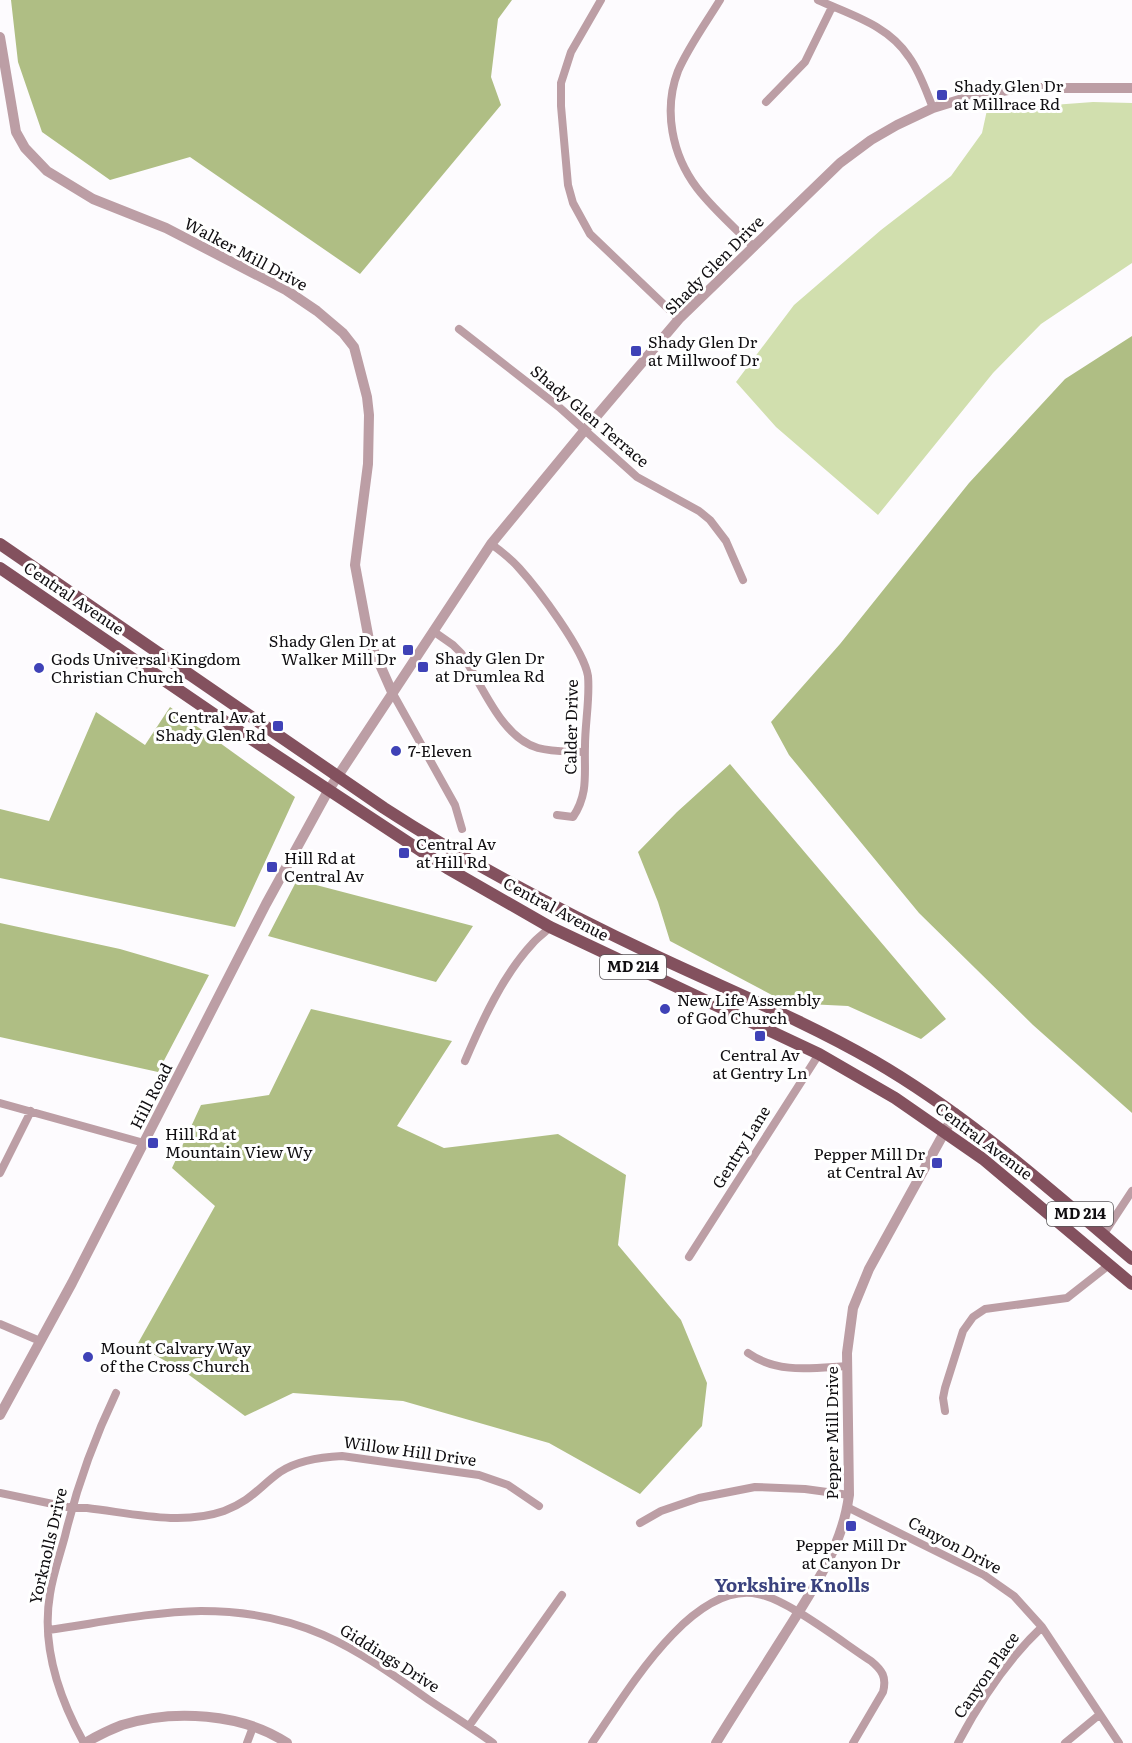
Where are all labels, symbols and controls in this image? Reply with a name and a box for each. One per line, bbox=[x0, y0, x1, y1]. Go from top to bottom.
place label: Shady Glen Dr at Millrace Rd bbox=[954, 73, 1064, 115]
marker: Shady Glen Dr at Millrace Rd bbox=[935, 88, 949, 102]
street label: Shady Glen Drive bbox=[658, 209, 768, 319]
street label: Walker Mill Drive bbox=[180, 210, 313, 296]
place label: Shady Glen Dr at Millwoof Dr bbox=[648, 329, 759, 371]
marker: Shady Glen Dr at Millwoof Dr bbox=[629, 344, 643, 358]
street label: Shady Glen Terrace bbox=[526, 358, 655, 472]
street label: Central Avenue bbox=[20, 555, 130, 640]
place label: Shady Glen Dr at Walker Mill Dr bbox=[269, 628, 397, 670]
marker: Shady Glen Dr at Walker Mill Dr bbox=[401, 643, 415, 657]
place label: Shady Glen Dr at Drumlea Rd bbox=[435, 645, 545, 687]
place label: Gods Universal Kingdom Christian Church bbox=[51, 646, 241, 688]
marker: Shady Glen Dr at Drumlea Rd bbox=[416, 660, 430, 674]
marker: Gods Universal Kingdom Christian Church bbox=[32, 661, 46, 675]
street label: Calder Drive bbox=[557, 679, 583, 775]
place label: Central Av at Shady Glen Rd bbox=[156, 704, 267, 746]
marker: Central Av at Shady Glen Rd bbox=[271, 719, 285, 733]
place label: 7-Eleven bbox=[408, 738, 472, 762]
marker: 7-Eleven bbox=[389, 744, 403, 758]
place label: Central Av at Hill Rd bbox=[416, 831, 497, 873]
place label: Hill Rd at Central Av bbox=[284, 845, 365, 887]
marker: Central Av at Hill Rd bbox=[397, 846, 411, 860]
marker: Hill Rd at Central Av bbox=[265, 860, 279, 874]
street label: Central Avenue bbox=[499, 870, 614, 946]
road number: MD 214 bbox=[600, 955, 666, 979]
place label: New Life Assembly of God Church bbox=[677, 987, 821, 1029]
marker: New Life Assembly of God Church bbox=[658, 1002, 672, 1016]
marker: Central Av at Gentry Ln bbox=[753, 1029, 767, 1043]
place label: Central Av at Gentry Ln bbox=[713, 1042, 808, 1084]
street label: Hill Road bbox=[123, 1058, 177, 1133]
street label: Central Avenue bbox=[931, 1096, 1038, 1185]
street label: Gentry Lane bbox=[705, 1100, 775, 1193]
place label: Hill Rd at Mountain View Wy bbox=[165, 1121, 313, 1163]
marker: Hill Rd at Mountain View Wy bbox=[146, 1136, 160, 1150]
place label: Pepper Mill Dr at Central Av bbox=[814, 1141, 926, 1183]
marker: Pepper Mill Dr at Central Av bbox=[930, 1156, 944, 1170]
road number: MD 214 bbox=[1047, 1202, 1113, 1226]
place label: Mount Calvary Way of the Cross Church bbox=[100, 1335, 252, 1377]
marker: Mount Calvary Way of the Cross Church bbox=[81, 1350, 95, 1364]
street label: Pepper Mill Drive bbox=[819, 1366, 843, 1500]
street label: Willow Hill Drive bbox=[342, 1429, 478, 1471]
street label: Yorknolls Drive bbox=[22, 1485, 72, 1606]
street label: Canyon Drive bbox=[904, 1509, 1007, 1579]
marker: Pepper Mill Dr at Canyon Dr bbox=[844, 1519, 858, 1533]
place label: Pepper Mill Dr at Canyon Dr bbox=[795, 1532, 907, 1574]
district label: Yorkshire Knolls bbox=[714, 1571, 870, 1598]
street label: Giddings Drive bbox=[336, 1617, 445, 1697]
street label: Canyon Place bbox=[946, 1626, 1024, 1723]

